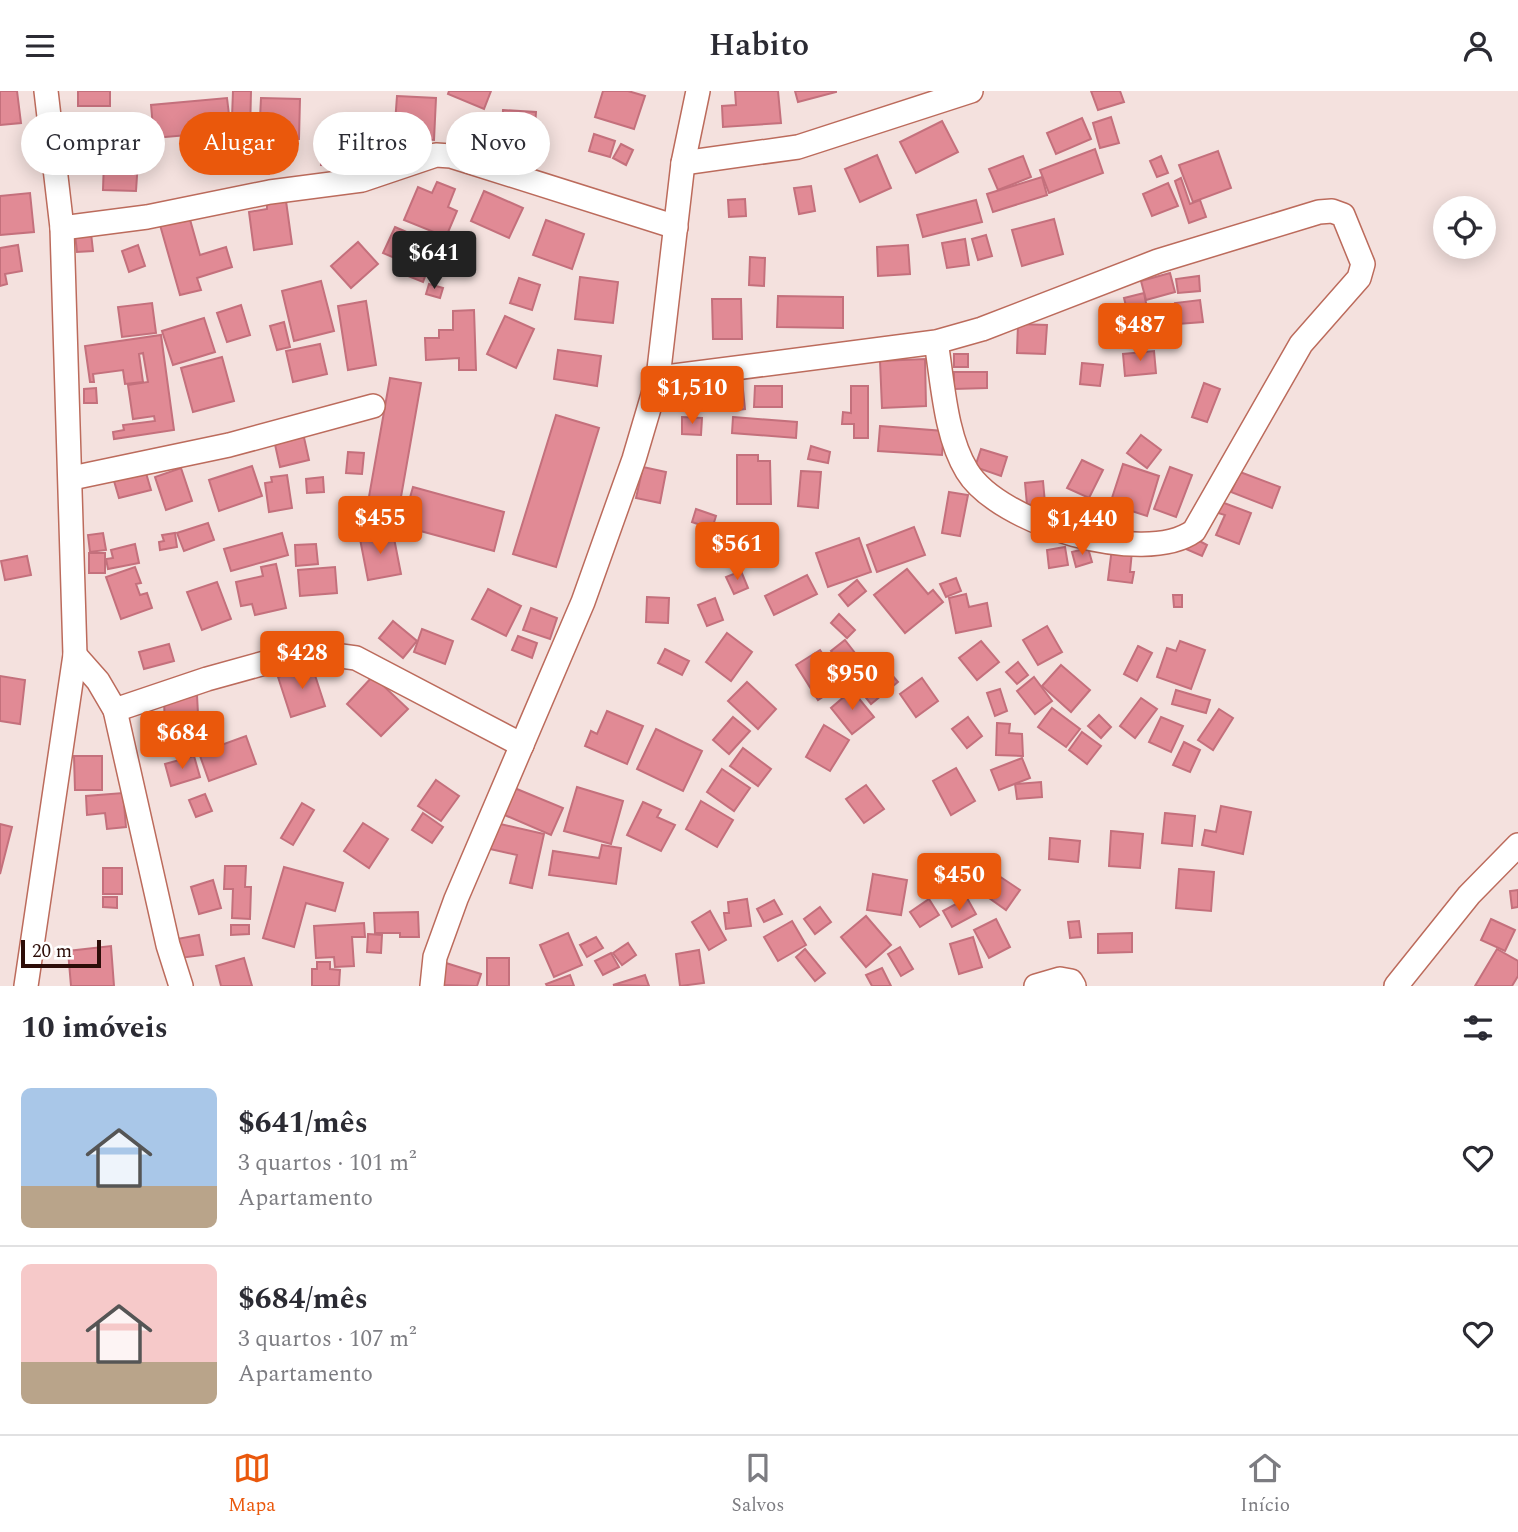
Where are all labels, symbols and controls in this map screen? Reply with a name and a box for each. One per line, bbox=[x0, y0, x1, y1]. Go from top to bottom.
text: Habito bbox=[709, 21, 809, 70]
icon: menu bbox=[21, 27, 59, 65]
icon: person bbox=[1459, 27, 1497, 65]
chip: Comprar bbox=[21, 112, 165, 175]
chip: Alugar bbox=[179, 112, 299, 175]
chip: Filtros bbox=[313, 112, 432, 175]
chip: Novo bbox=[446, 112, 550, 175]
map controls bbox=[1433, 196, 1496, 259]
button: locate bbox=[1433, 196, 1496, 259]
pin: $641 bbox=[393, 231, 475, 291]
text: $641 bbox=[408, 236, 460, 271]
pin: $487 bbox=[1099, 303, 1181, 363]
text: $487 bbox=[1114, 308, 1166, 343]
pin: $1,510 bbox=[635, 367, 749, 426]
text: $1,510 bbox=[657, 371, 727, 406]
pin: $455 bbox=[339, 497, 421, 556]
pin: $1,440 bbox=[1025, 497, 1139, 557]
text: $455 bbox=[354, 501, 406, 536]
text: $1,440 bbox=[1047, 502, 1117, 537]
pin: $561 bbox=[696, 523, 778, 582]
text: $561 bbox=[711, 527, 763, 562]
pin: $428 bbox=[261, 631, 343, 691]
text: $428 bbox=[276, 636, 328, 671]
pin: $950 bbox=[811, 653, 893, 712]
text: $950 bbox=[826, 657, 878, 692]
pin: $684 bbox=[141, 711, 223, 771]
text: $684 bbox=[156, 716, 208, 751]
pin: $450 bbox=[918, 853, 1000, 913]
text: $450 bbox=[933, 858, 985, 893]
scale bar bbox=[21, 937, 102, 969]
text: 20 m bbox=[32, 937, 72, 966]
text: 10 imóveis bbox=[21, 1005, 168, 1051]
icon: filters bbox=[1459, 1009, 1497, 1047]
text: $641/mês bbox=[238, 1100, 368, 1146]
icon: home bbox=[77, 1116, 161, 1200]
icon: heart bbox=[1459, 1139, 1497, 1177]
text: 3 quartos · 101 m² bbox=[238, 1146, 416, 1181]
text: Apartamento bbox=[238, 1181, 373, 1216]
text: $684/mês bbox=[238, 1276, 368, 1322]
icon: home bbox=[77, 1292, 161, 1376]
icon: heart bbox=[1459, 1315, 1497, 1353]
text: 3 quartos · 107 m² bbox=[238, 1322, 416, 1357]
text: Apartamento bbox=[238, 1357, 373, 1392]
tab: Mapa bbox=[228, 1449, 276, 1520]
tab: Salvos bbox=[732, 1449, 784, 1520]
tab: Início bbox=[1240, 1449, 1290, 1520]

